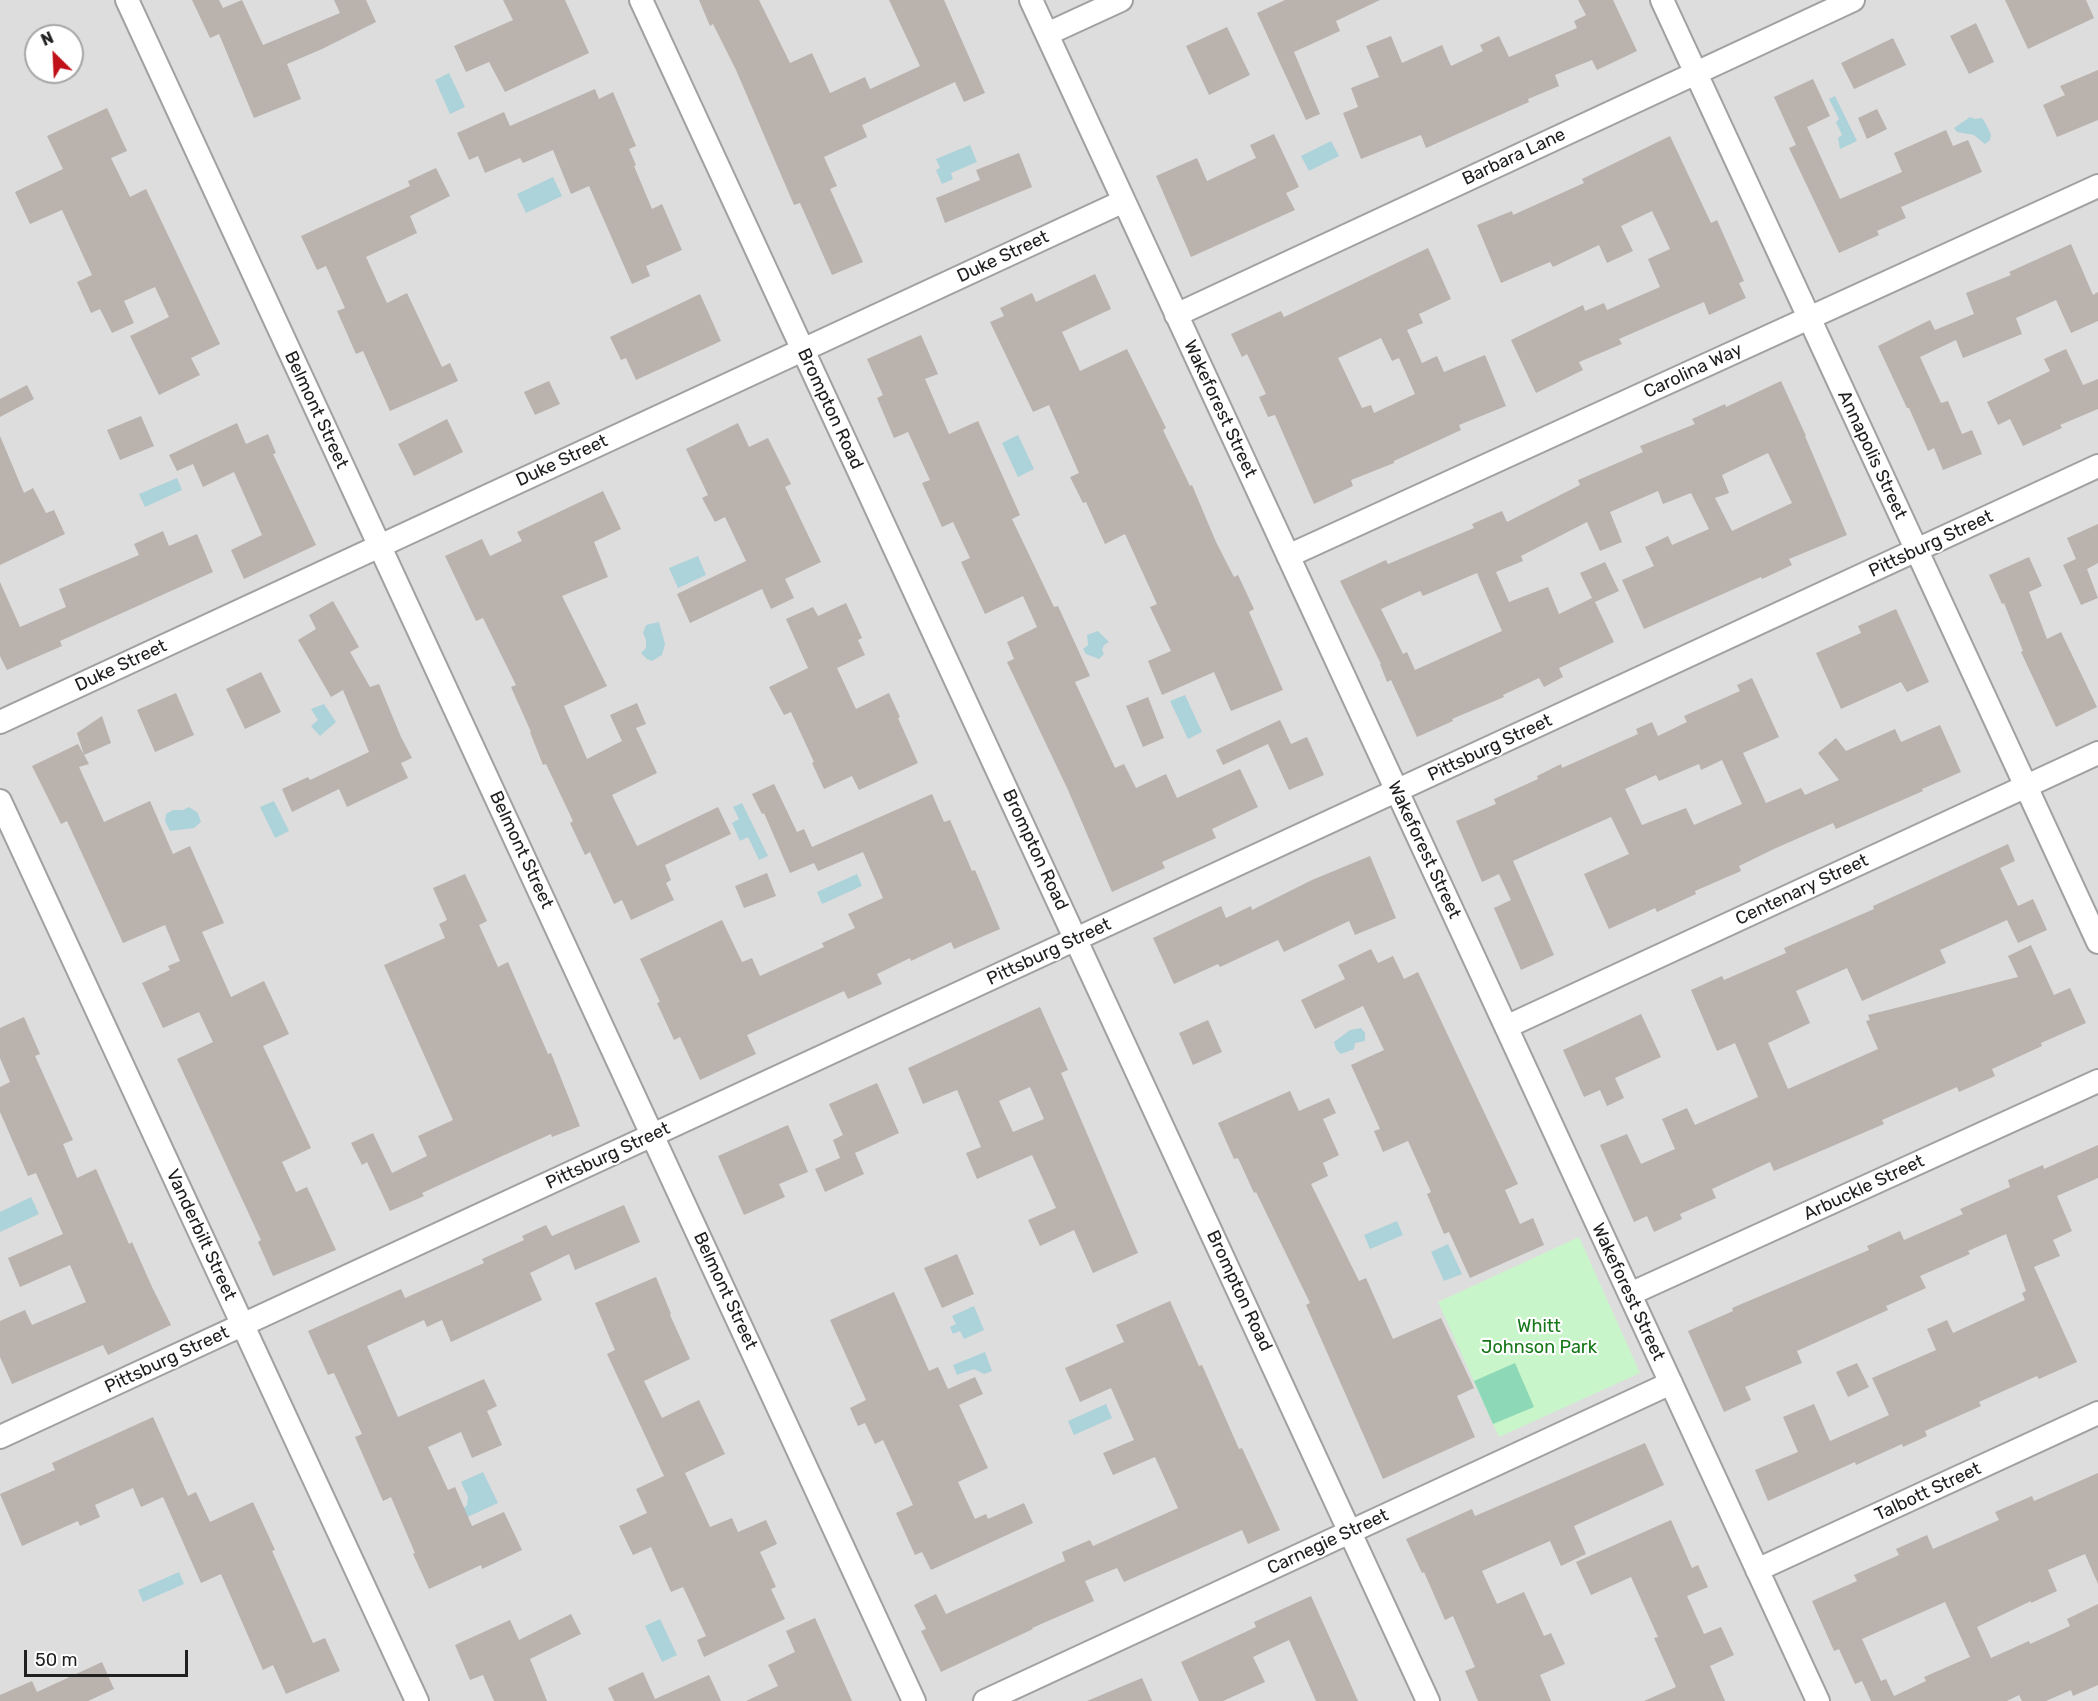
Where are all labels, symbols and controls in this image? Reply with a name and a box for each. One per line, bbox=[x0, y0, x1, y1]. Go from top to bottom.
north arrow bbox=[24, 24, 84, 84]
text: N bbox=[38, 28, 56, 50]
street label: Barbara Lane bbox=[1459, 124, 1569, 190]
street label: Duke Street bbox=[954, 226, 1052, 288]
street label: Wakeforest Street bbox=[1179, 337, 1261, 481]
street label: Carolina Way bbox=[1640, 339, 1746, 403]
street label: Brompton Road bbox=[793, 345, 867, 473]
street label: Belmont Street bbox=[279, 348, 353, 472]
street label: Annapolis Street bbox=[1833, 387, 1911, 523]
street label: Duke Street bbox=[513, 430, 611, 492]
street label: Pittsburg Street bbox=[1865, 506, 1997, 582]
street label: Duke Street bbox=[72, 635, 170, 697]
street label: Pittsburg Street bbox=[1424, 710, 1556, 786]
street label: Wakeforest Street bbox=[1383, 778, 1465, 922]
street label: Brompton Road bbox=[998, 786, 1072, 914]
street label: Belmont Street bbox=[484, 788, 558, 912]
street label: Centenary Street bbox=[1732, 850, 1872, 930]
street label: Pittsburg Street bbox=[983, 914, 1115, 990]
street label: Pittsburg Street bbox=[542, 1118, 674, 1194]
street label: Arbuckle Street bbox=[1800, 1151, 1928, 1225]
street label: Vanderbilt Street bbox=[161, 1166, 241, 1304]
street label: Wakeforest Street bbox=[1587, 1220, 1669, 1364]
street label: Brompton Road bbox=[1202, 1227, 1276, 1355]
street label: Belmont Street bbox=[688, 1229, 762, 1353]
park label: Whitt Johnson Park bbox=[1481, 1316, 1597, 1358]
street label: Pittsburg Street bbox=[101, 1322, 233, 1398]
street label: Talbott Street bbox=[1872, 1458, 1984, 1526]
street label: Carnegie Street bbox=[1264, 1504, 1392, 1580]
scale bar bbox=[27, 1638, 190, 1676]
text: 50 m bbox=[35, 1649, 78, 1671]

